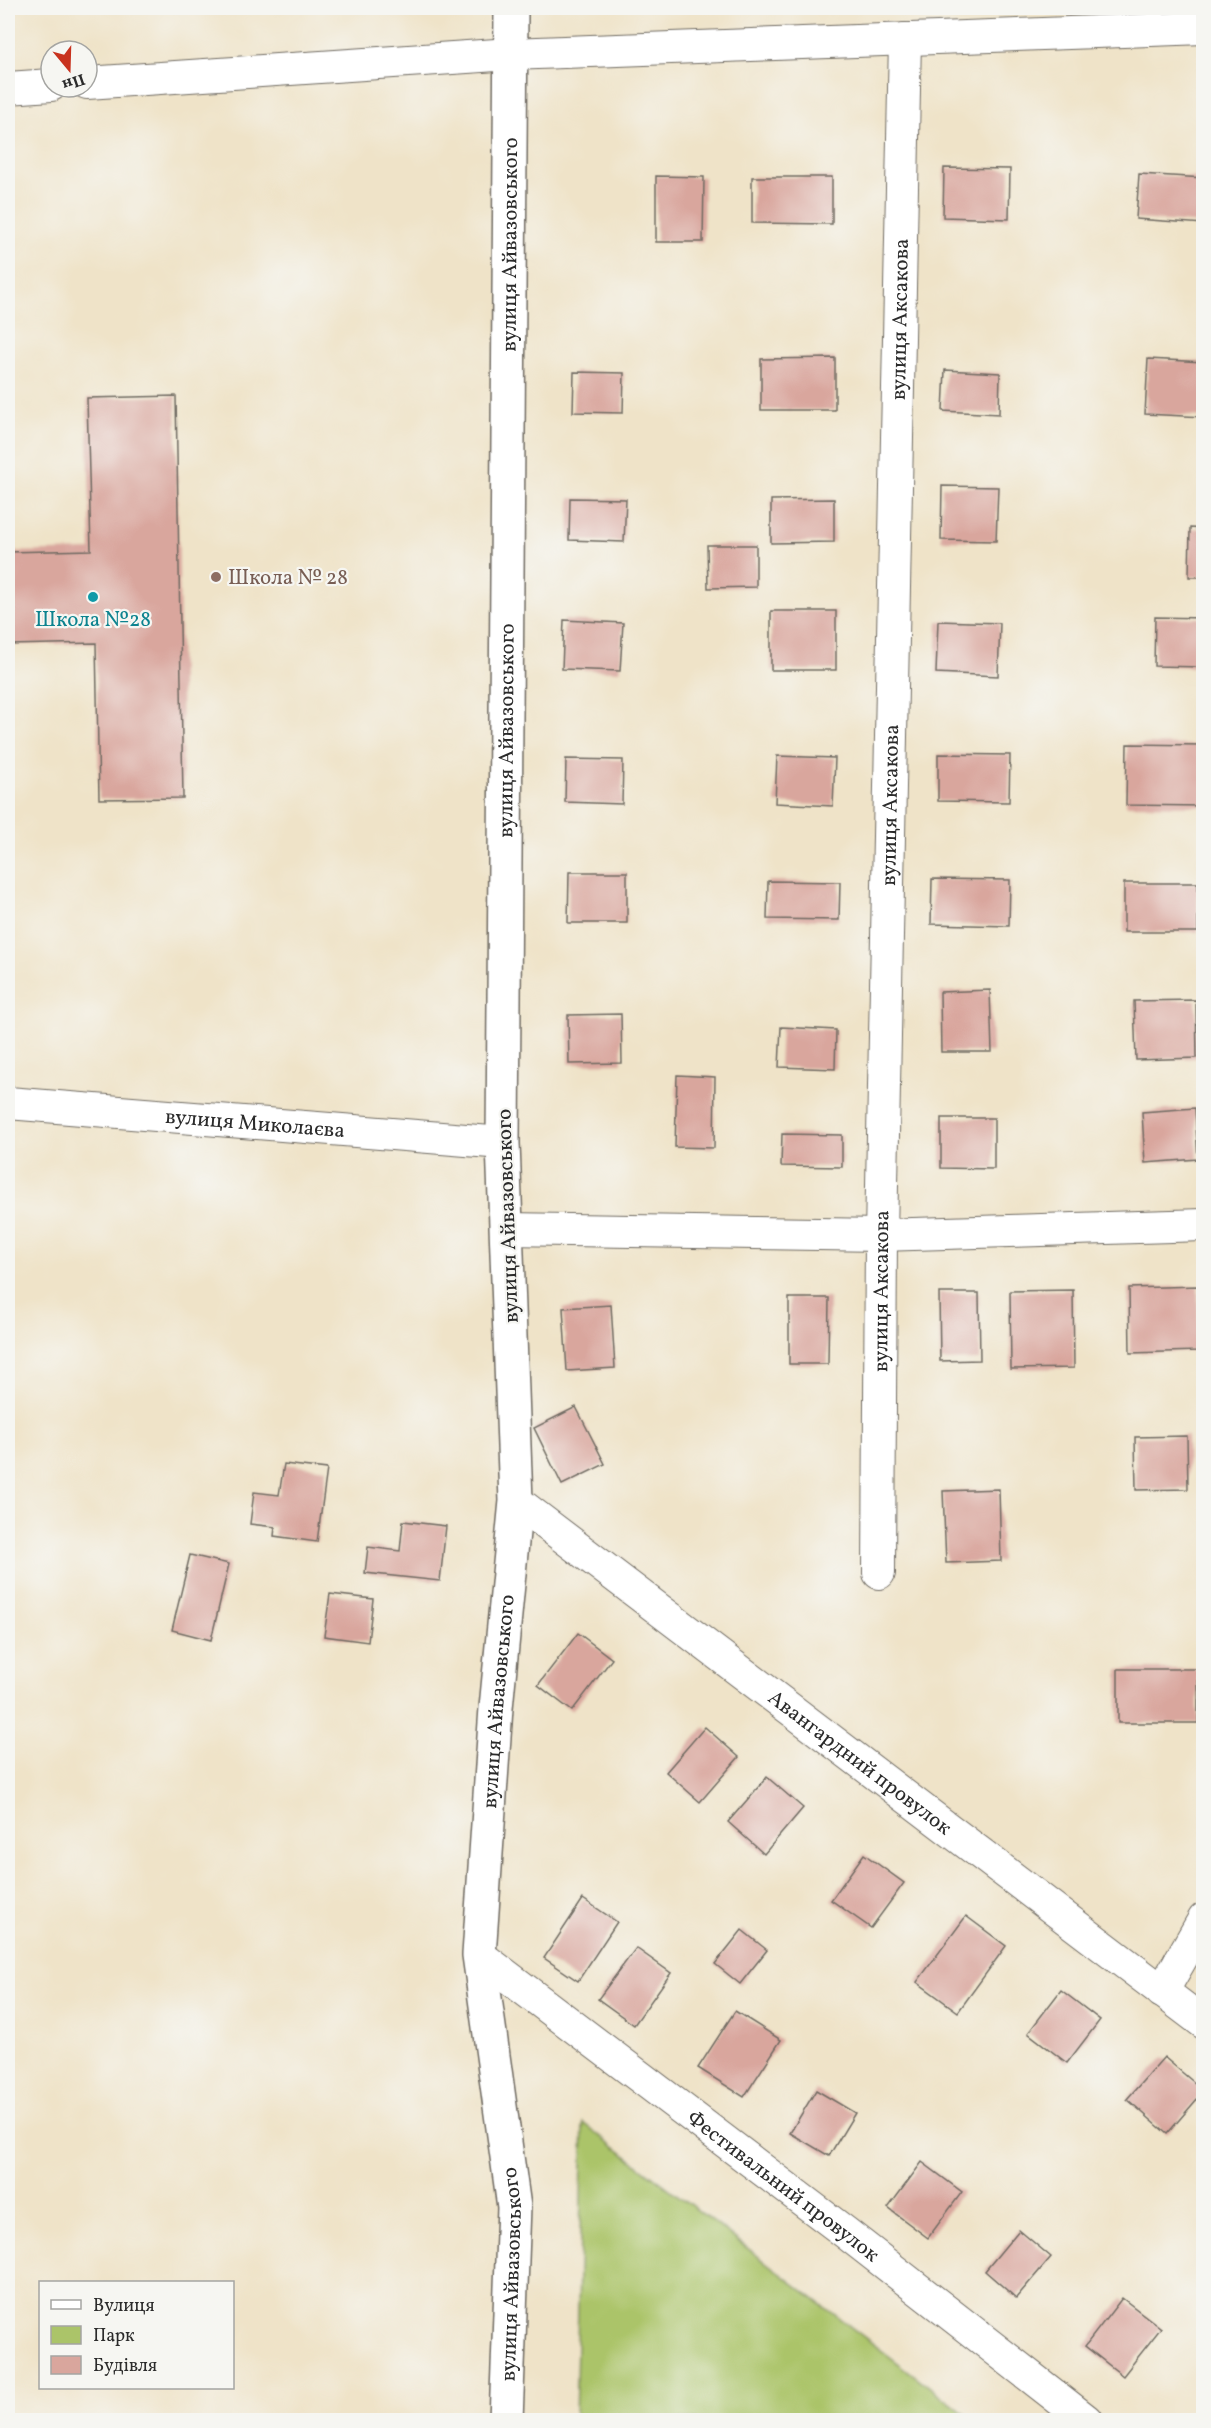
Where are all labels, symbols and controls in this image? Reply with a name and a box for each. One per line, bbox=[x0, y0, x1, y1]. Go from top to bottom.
north arrow bbox=[39, 39, 99, 99]
text: Пн bbox=[59, 67, 88, 95]
street label: вулиця Айвазовського bbox=[496, 137, 526, 352]
street label: вулиця Аксакова bbox=[885, 238, 917, 400]
place label: Школа № 28 bbox=[228, 564, 348, 593]
marker: Школа № 28 bbox=[209, 570, 223, 584]
marker: Школа №28 bbox=[86, 590, 100, 604]
place label: Школа №28 bbox=[35, 606, 151, 635]
street label: вулиця Айвазовського bbox=[492, 623, 523, 838]
street label: вулиця Аксакова bbox=[875, 724, 907, 886]
street label: вулиця Миколаєва bbox=[164, 1103, 346, 1146]
street label: вулиця Айвазовського bbox=[490, 1108, 527, 1324]
street label: вулиця Аксакова bbox=[867, 1210, 897, 1372]
street label: вулиця Айвазовського bbox=[476, 1593, 523, 1809]
street label: Авангардний провулок bbox=[761, 1684, 957, 1843]
street label: Фестивальний провулок bbox=[680, 2104, 885, 2270]
street label: вулиця Айвазовського bbox=[494, 2165, 530, 2382]
legend bbox=[39, 2281, 234, 2389]
text: Вулиця bbox=[93, 2294, 155, 2319]
text: Парк bbox=[93, 2324, 135, 2349]
text: Будівля bbox=[93, 2354, 157, 2379]

